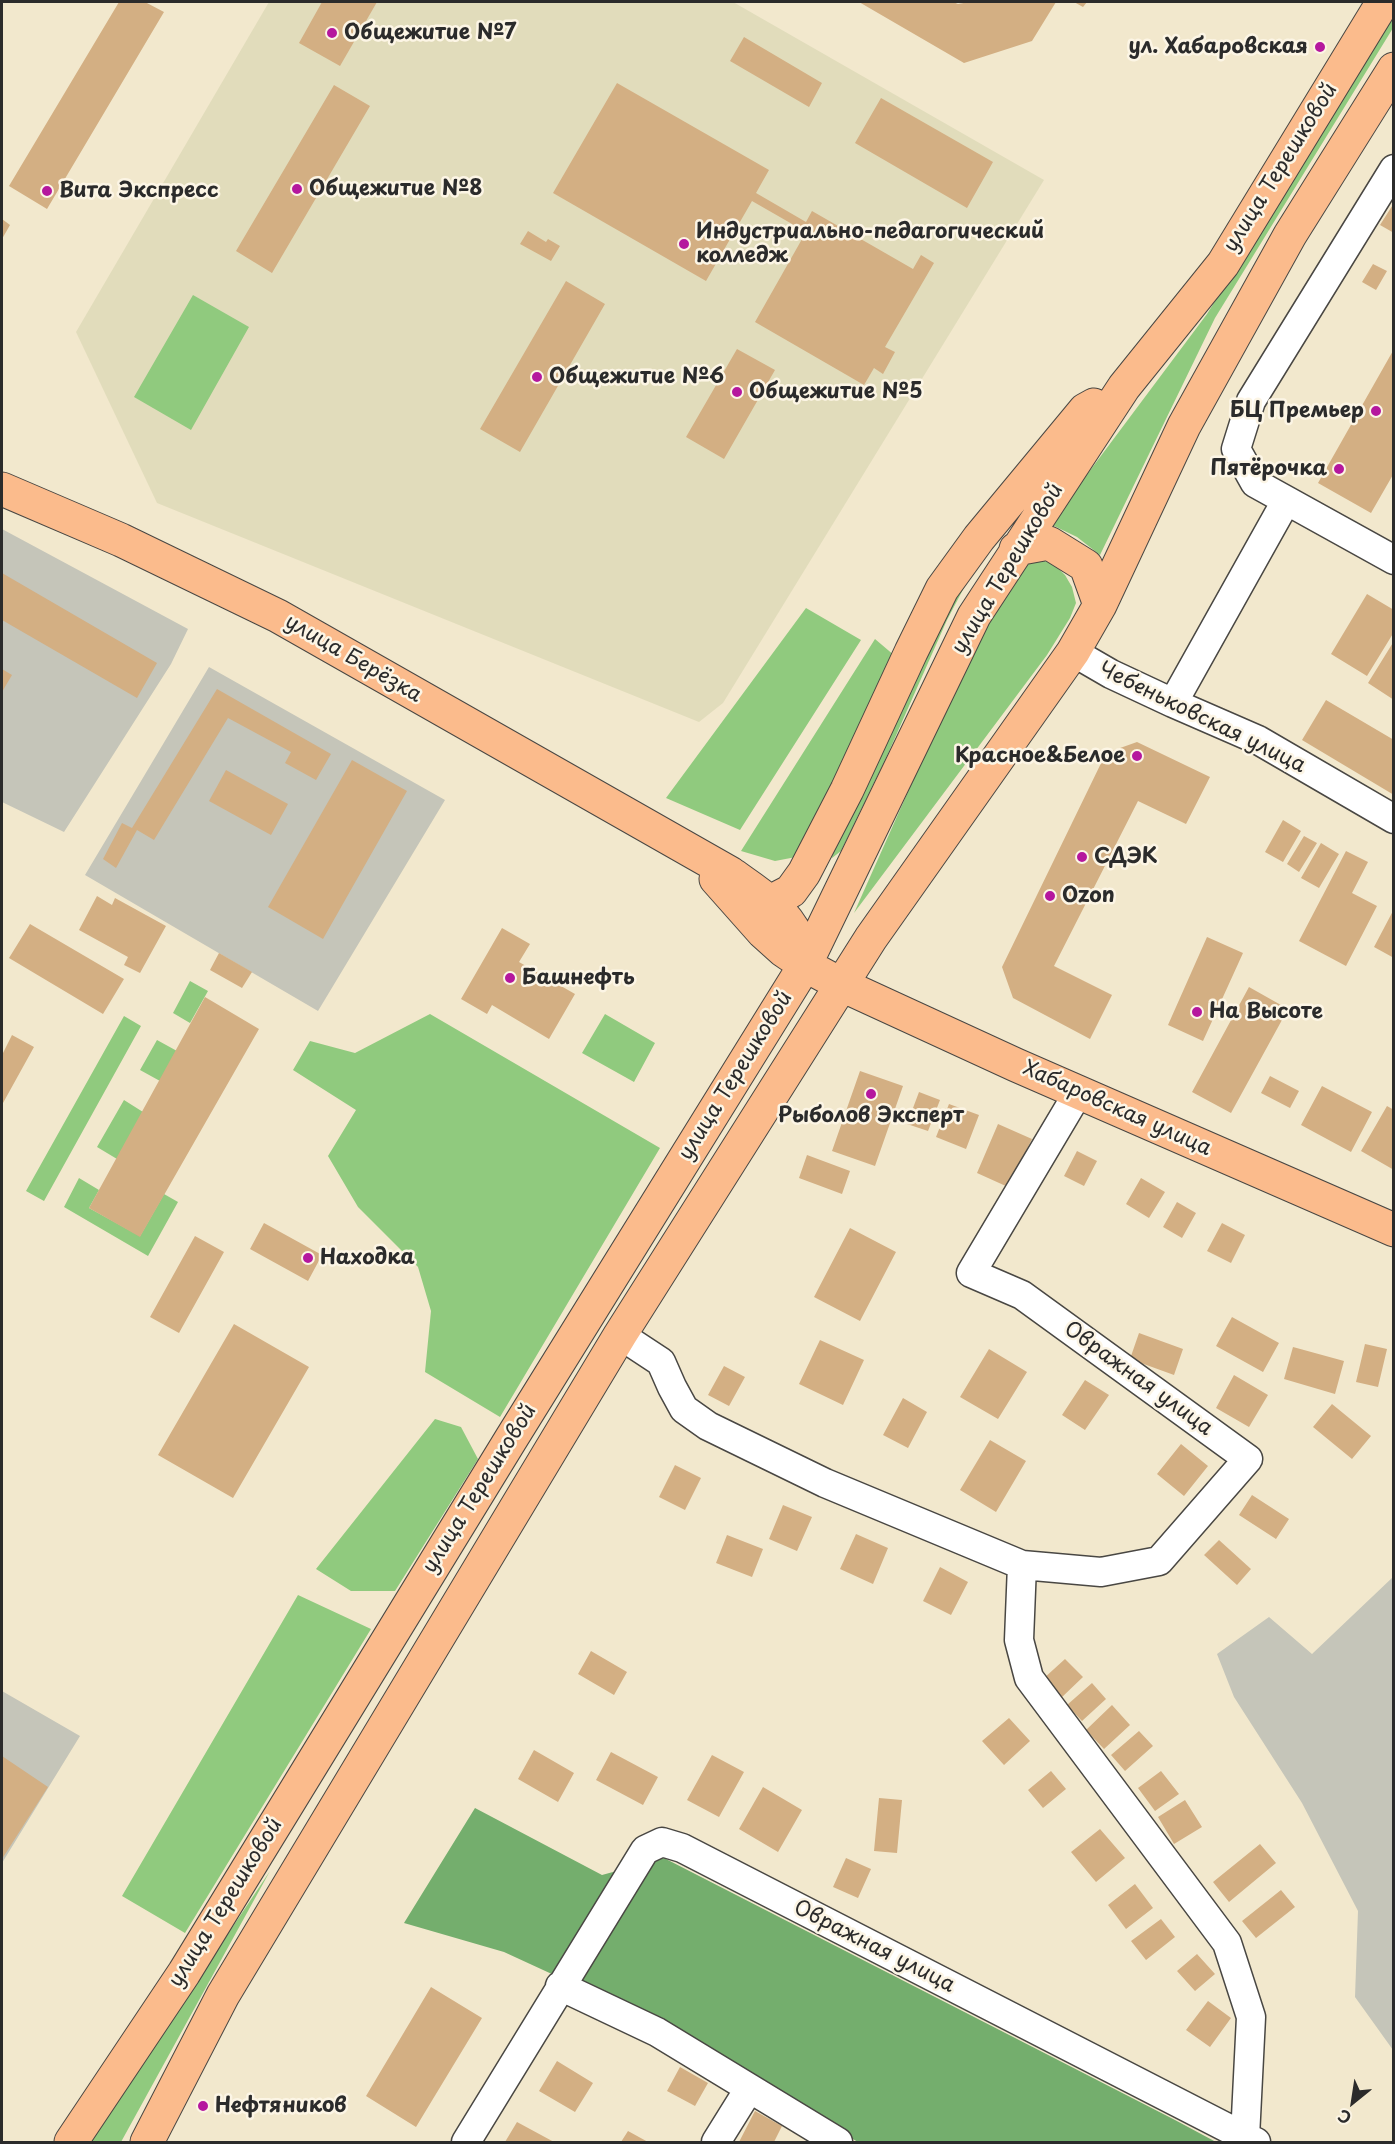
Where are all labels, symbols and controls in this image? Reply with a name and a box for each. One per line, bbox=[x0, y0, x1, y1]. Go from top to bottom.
place label: Общежитие №7 bbox=[344, 20, 516, 46]
marker: Общежитие №7 bbox=[325, 26, 339, 40]
place label: ул. Хабаровская bbox=[1129, 34, 1308, 60]
marker: ул. Хабаровская bbox=[1313, 40, 1327, 54]
street label: улица Терешковой bbox=[1219, 79, 1343, 257]
place label: Общежитие №8 bbox=[309, 176, 482, 202]
place label: Вита Экспресс bbox=[59, 178, 218, 204]
marker: Общежитие №8 bbox=[290, 182, 304, 196]
marker: Вита Экспресс bbox=[40, 184, 54, 198]
place label: Индустриально-педагогический колледж bbox=[696, 219, 1044, 269]
marker: Индустриально-педагогический колледж bbox=[677, 237, 691, 251]
place label: Общежитие №6 bbox=[549, 364, 724, 390]
marker: Общежитие №6 bbox=[530, 370, 544, 384]
place label: Общежитие №5 bbox=[749, 379, 923, 405]
marker: Общежитие №5 bbox=[730, 385, 744, 399]
place label: БЦ Премьер bbox=[1230, 398, 1364, 424]
marker: БЦ Премьер bbox=[1369, 404, 1383, 418]
place label: Пятёрочка bbox=[1210, 456, 1327, 482]
marker: Пятёрочка bbox=[1332, 462, 1346, 476]
street label: улица Терешковой bbox=[947, 479, 1069, 659]
street label: улица Берёзка bbox=[280, 610, 426, 708]
street label: Чебеньковская улица bbox=[1095, 657, 1309, 779]
place label: Красное&Белое bbox=[955, 743, 1125, 769]
marker: Красное&Белое bbox=[1130, 749, 1144, 763]
place label: СДЭК bbox=[1094, 844, 1158, 870]
marker: СДЭК bbox=[1075, 850, 1089, 864]
place label: Ozon bbox=[1062, 883, 1115, 909]
marker: Ozon bbox=[1043, 889, 1057, 903]
place label: Башнефть bbox=[522, 965, 635, 991]
marker: Башнефть bbox=[503, 971, 517, 985]
street label: улица Терешковой bbox=[674, 987, 798, 1165]
place label: На Высоте bbox=[1209, 999, 1323, 1025]
marker: На Высоте bbox=[1190, 1005, 1204, 1019]
street label: Хабаровская улица bbox=[1019, 1056, 1215, 1162]
marker: Рыболов Эксперт bbox=[864, 1087, 878, 1101]
place label: Рыболов Эксперт bbox=[778, 1103, 964, 1129]
place label: Находка bbox=[320, 1245, 415, 1271]
marker: Находка bbox=[301, 1251, 315, 1265]
street label: Овражная улица bbox=[1059, 1317, 1217, 1441]
street label: улица Терешковой bbox=[418, 1400, 542, 1578]
street label: улица Терешковой bbox=[164, 1814, 288, 1992]
street label: Овражная улица bbox=[789, 1895, 959, 1999]
north arrow bbox=[1323, 2072, 1383, 2132]
place label: Нефтяников bbox=[215, 2093, 347, 2119]
marker: Нефтяников bbox=[196, 2099, 210, 2113]
text: С bbox=[1333, 2104, 1355, 2131]

